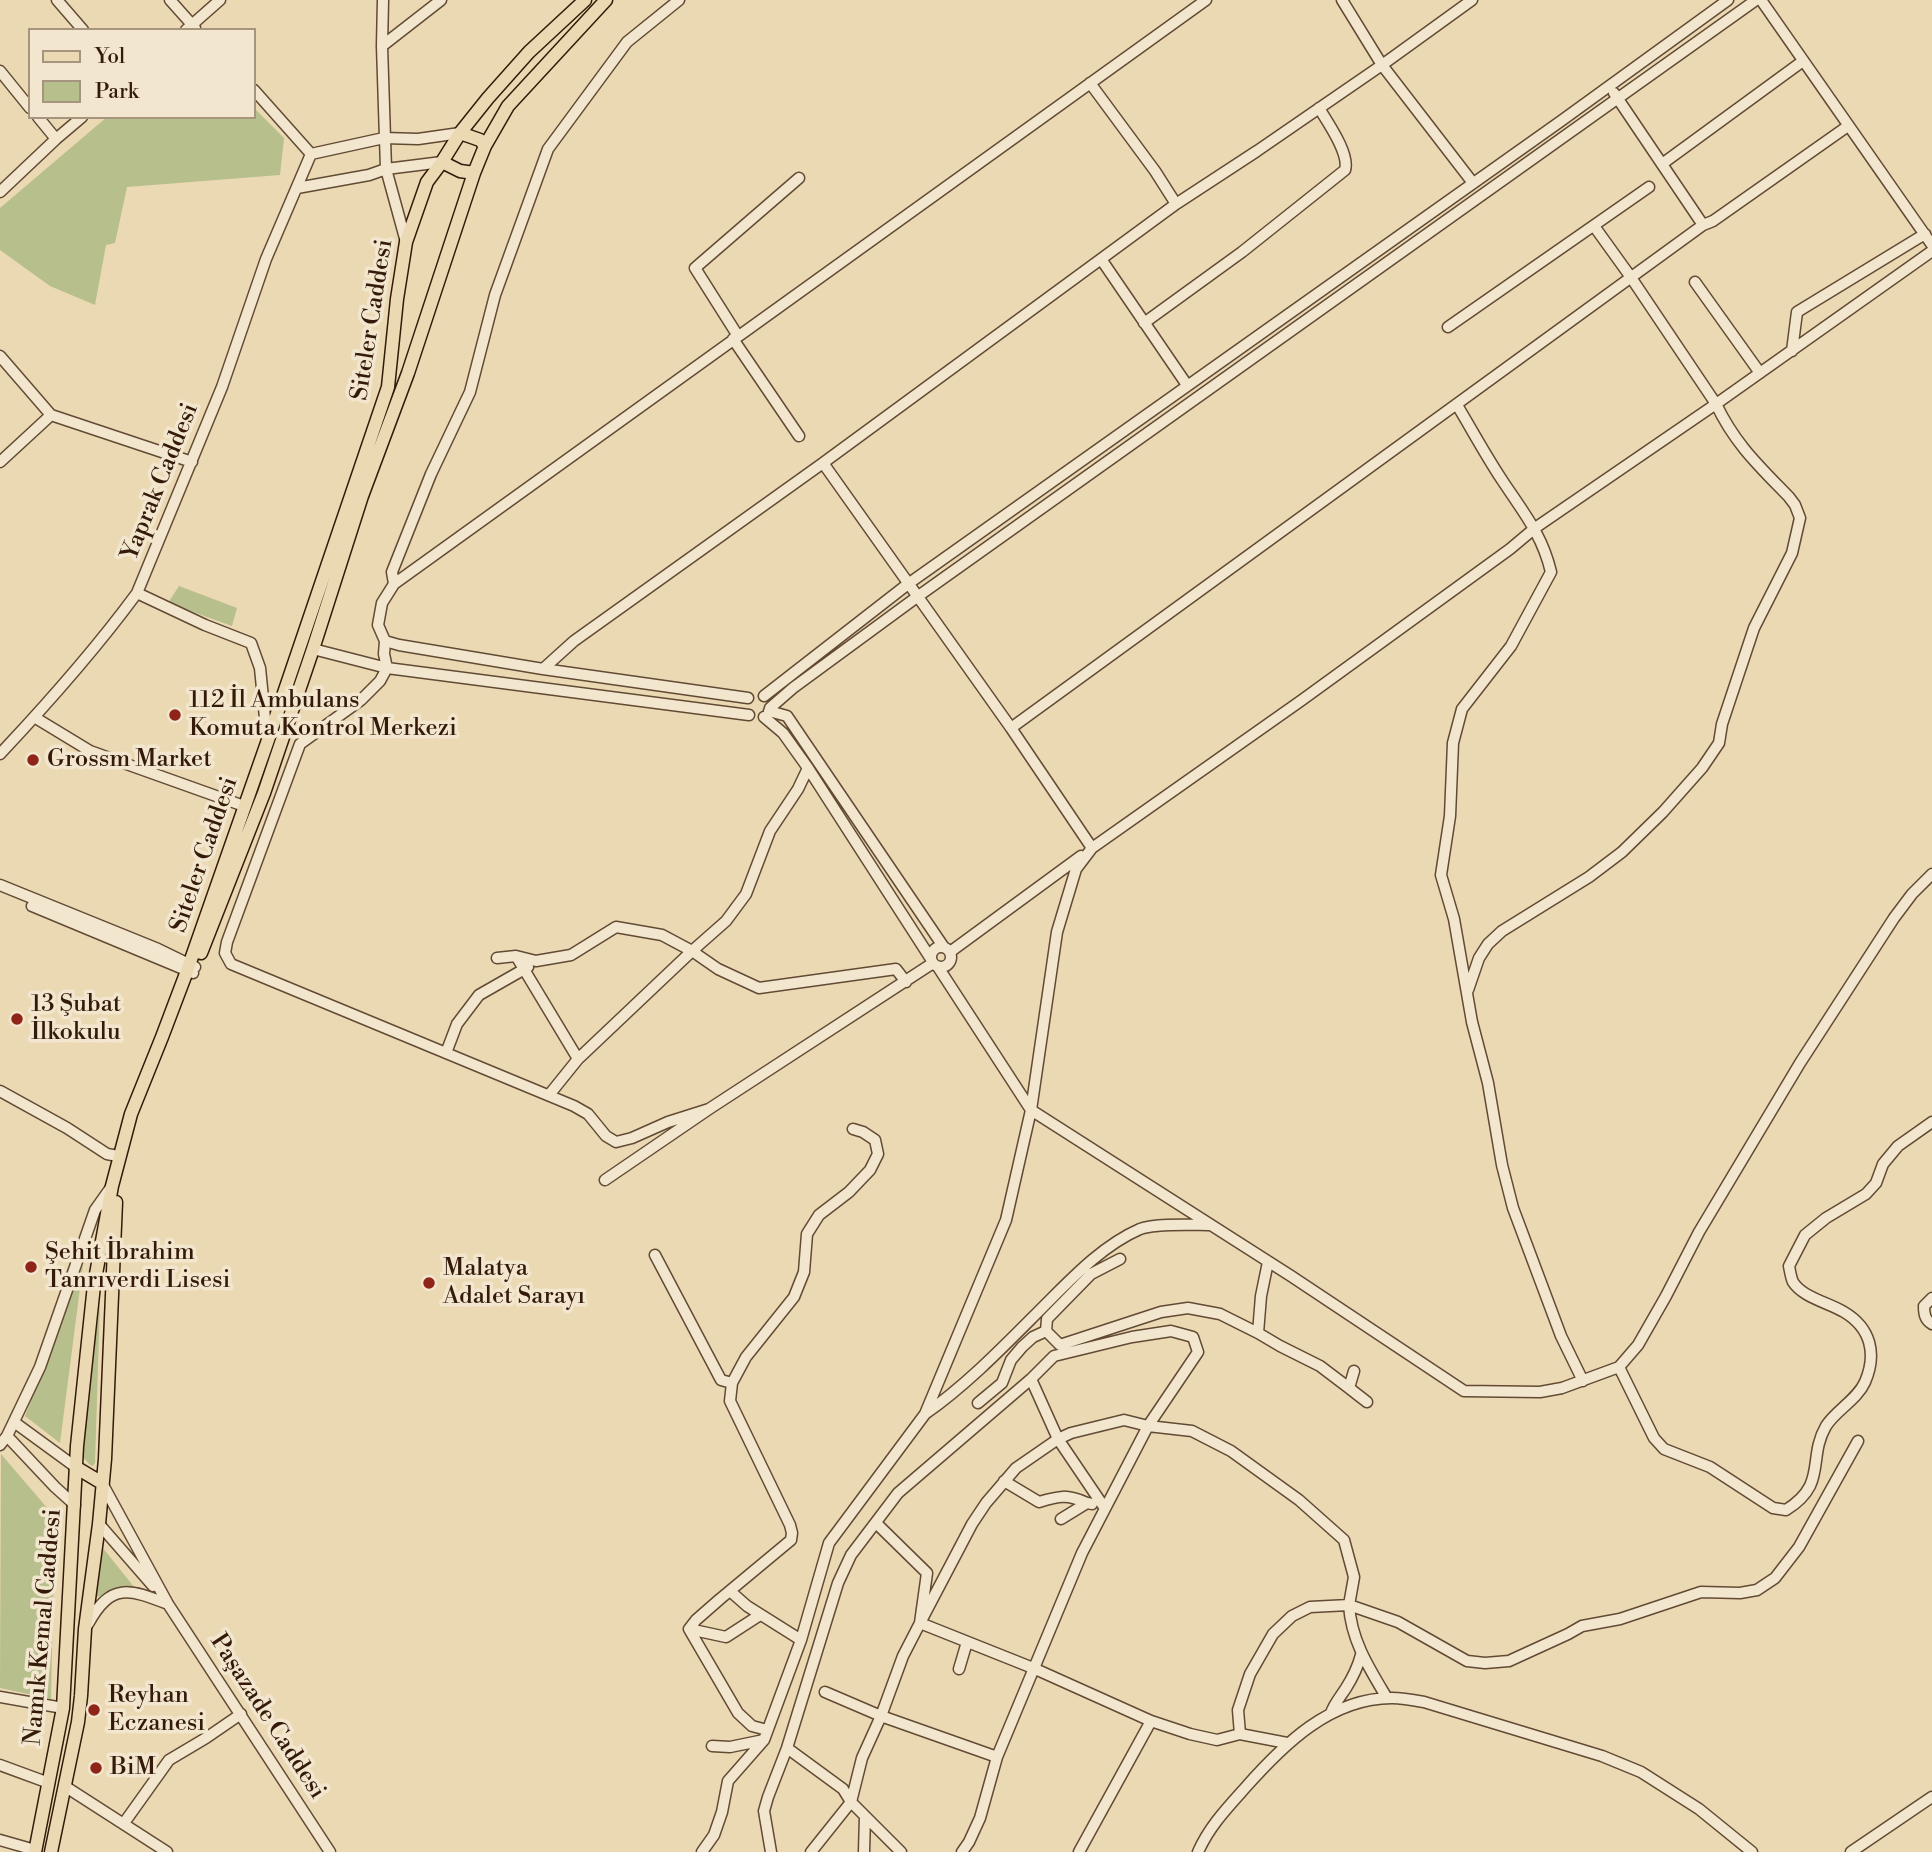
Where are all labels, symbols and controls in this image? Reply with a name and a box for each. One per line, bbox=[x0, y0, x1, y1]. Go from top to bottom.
legend bbox=[28, 28, 256, 119]
text: Yol bbox=[95, 44, 125, 70]
text: Park bbox=[95, 79, 139, 105]
street label: Siteler Caddesi bbox=[346, 237, 400, 403]
street label: Yaprak Caddesi bbox=[116, 399, 206, 565]
place label: 112 İl Ambulans Komuta Kontrol Merkezi bbox=[189, 687, 457, 743]
marker: 112 İl Ambulans Komuta Kontrol Merkezi bbox=[167, 707, 183, 723]
place label: Grossm Market bbox=[47, 746, 212, 774]
marker: Grossm Market bbox=[25, 752, 41, 768]
street label: Siteler Caddesi bbox=[165, 773, 245, 937]
place label: 13 Şubat İlkokulu bbox=[31, 991, 121, 1047]
marker: 13 Şubat İlkokulu bbox=[9, 1011, 25, 1027]
place label: Şehit İbrahim Tanrıverdi Lisesi bbox=[45, 1239, 230, 1295]
place label: Malatya Adalet Sarayı bbox=[443, 1255, 585, 1311]
marker: Şehit İbrahim Tanrıverdi Lisesi bbox=[23, 1259, 39, 1275]
marker: Malatya Adalet Sarayı bbox=[421, 1275, 437, 1291]
street label: Namık Kemal Caddesi bbox=[19, 1508, 69, 1746]
street label: Paşazade Caddesi bbox=[203, 1629, 331, 1805]
place label: Reyhan Eczanesi bbox=[108, 1682, 205, 1738]
marker: Reyhan Eczanesi bbox=[86, 1702, 102, 1718]
place label: BiM bbox=[110, 1754, 156, 1782]
marker: BiM bbox=[88, 1760, 104, 1776]

